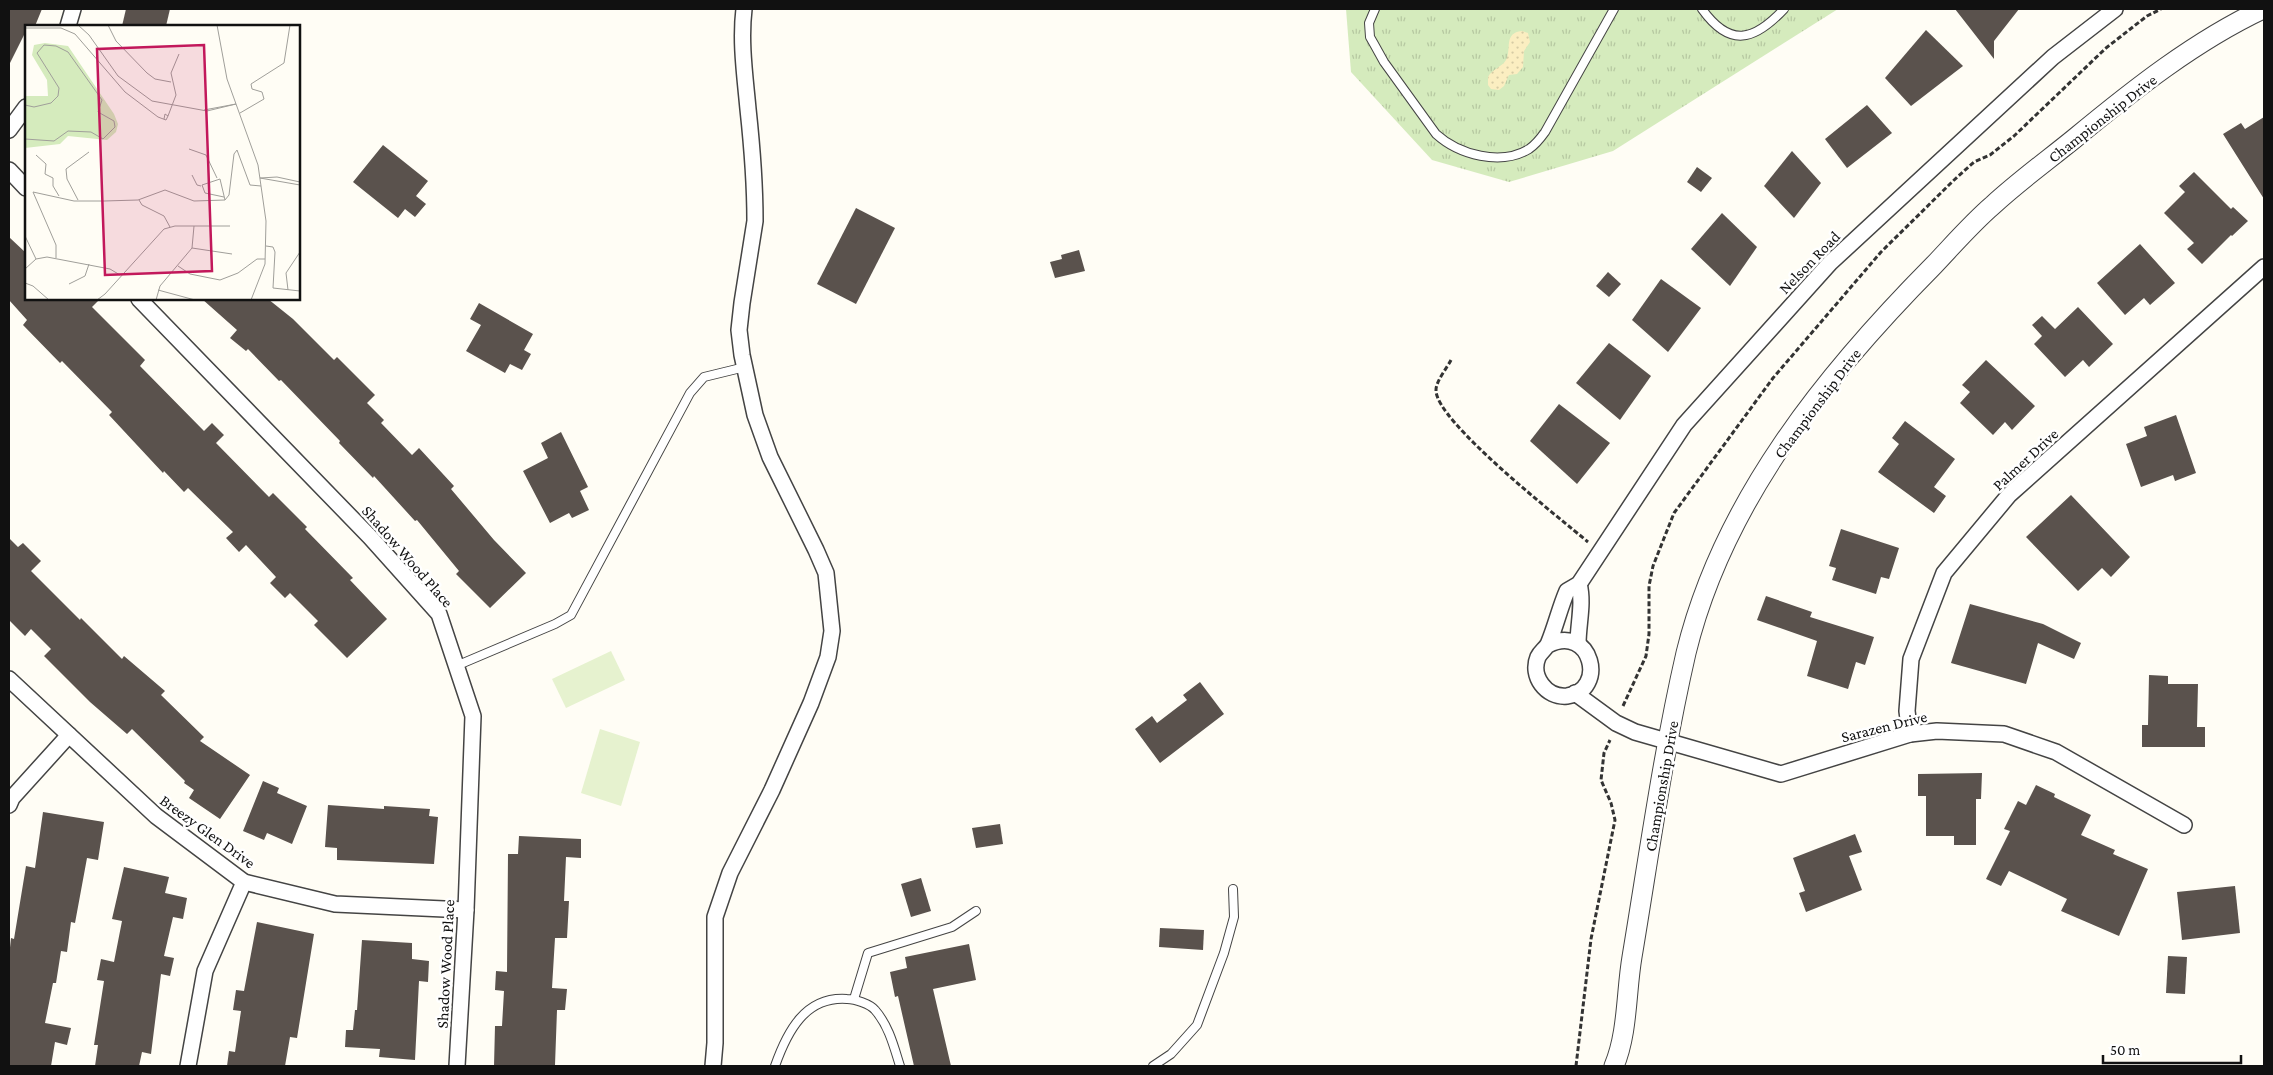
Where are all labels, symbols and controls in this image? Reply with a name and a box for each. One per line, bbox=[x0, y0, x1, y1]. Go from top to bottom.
inset map bbox=[25, 25, 300, 300]
street label: Championship Drive bbox=[2045, 71, 2160, 167]
street label: Nelson Road bbox=[1775, 227, 1844, 297]
street label: Championship Drive bbox=[1771, 345, 1865, 462]
street label: Palmer Drive bbox=[1989, 425, 2061, 494]
street label: Shadow Wood Place bbox=[359, 502, 456, 611]
street label: Sarazen Drive bbox=[1839, 708, 1929, 745]
street label: Championship Drive bbox=[1642, 719, 1682, 853]
street label: Breezy Glen Drive bbox=[156, 791, 258, 872]
street label: Shadow Wood Place bbox=[434, 899, 457, 1029]
scale bar bbox=[2103, 1032, 2240, 1064]
text: 50 m bbox=[2110, 1042, 2140, 1058]

